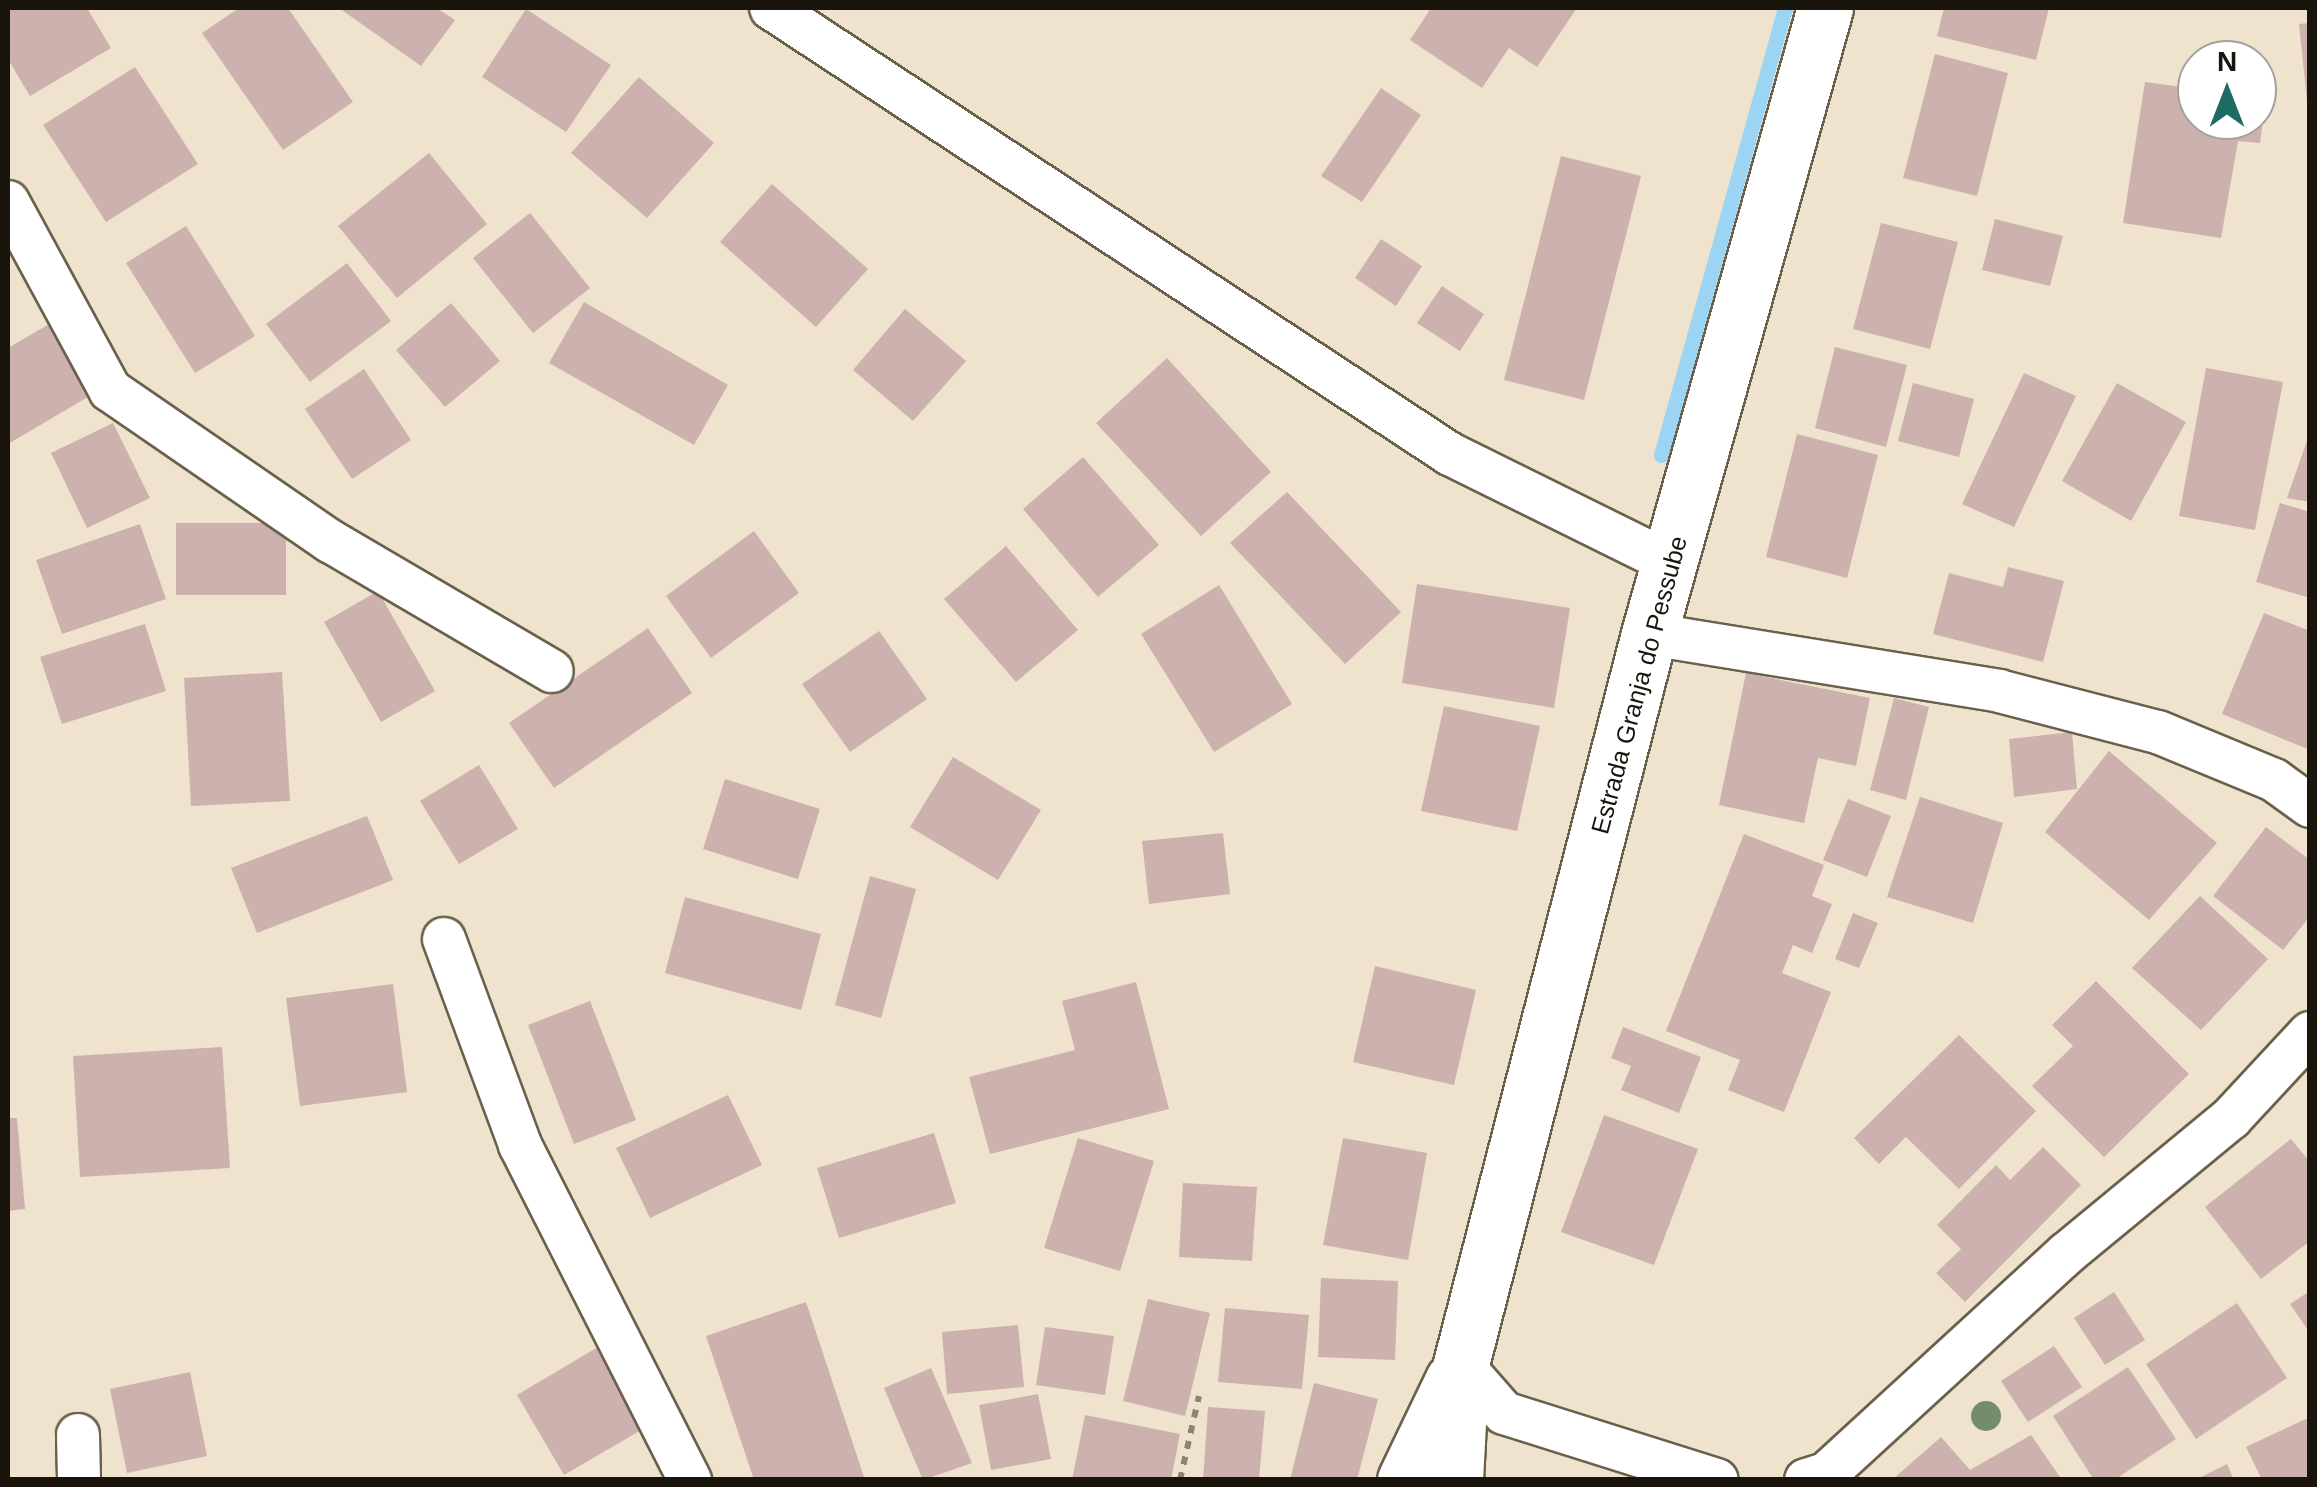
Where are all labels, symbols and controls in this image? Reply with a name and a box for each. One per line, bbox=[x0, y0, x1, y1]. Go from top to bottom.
north arrow bbox=[2177, 40, 2277, 140]
text: N bbox=[2217, 46, 2237, 77]
street label: Estrada Granja do Pessube bbox=[1585, 533, 1693, 837]

